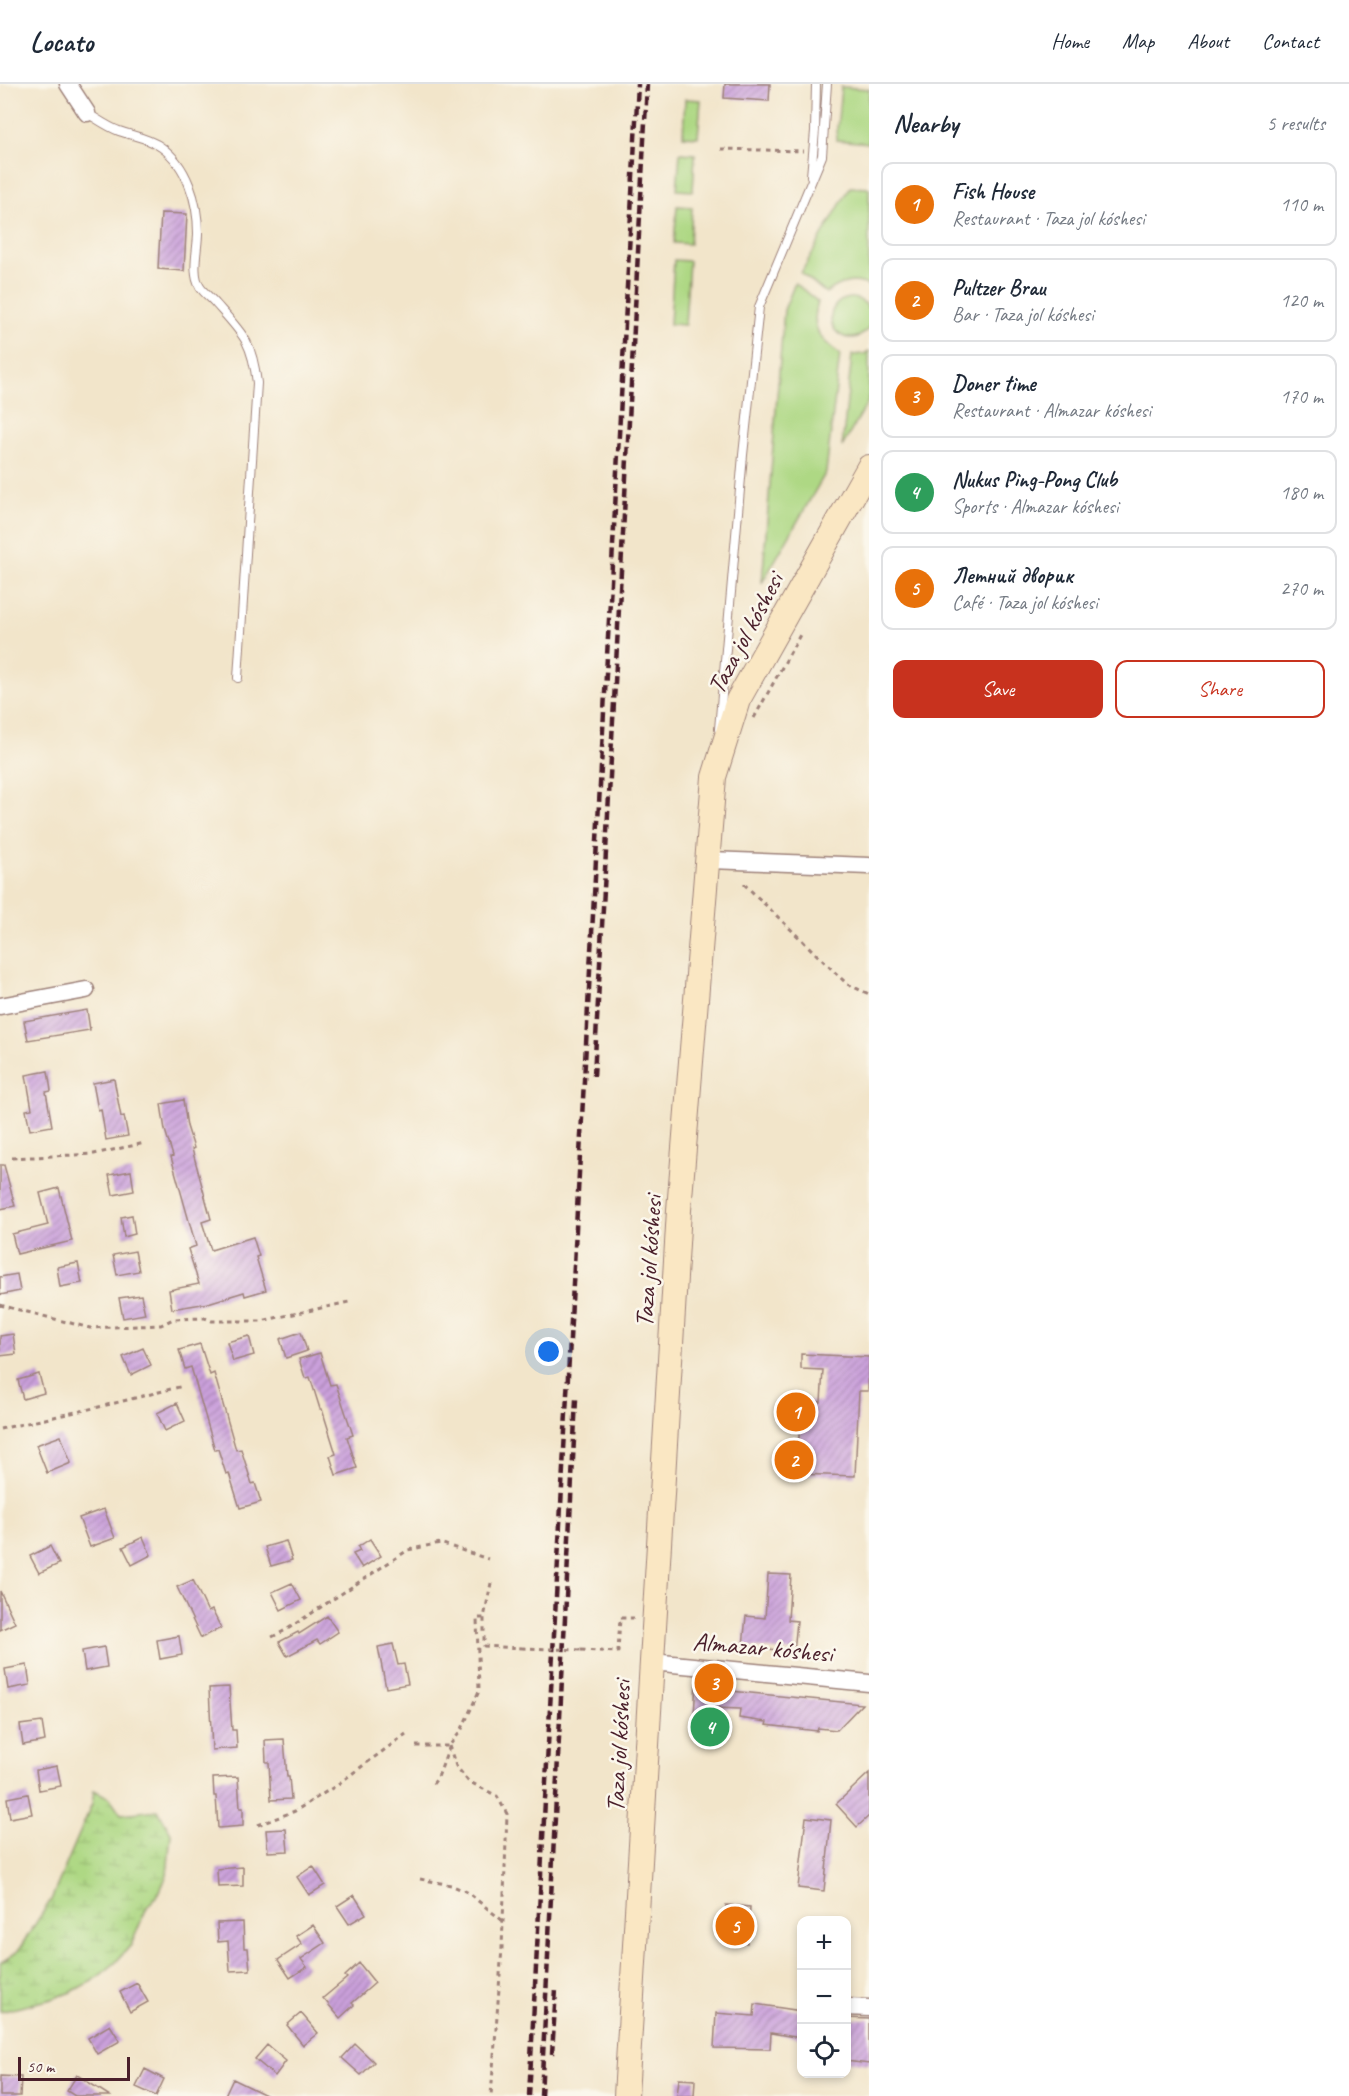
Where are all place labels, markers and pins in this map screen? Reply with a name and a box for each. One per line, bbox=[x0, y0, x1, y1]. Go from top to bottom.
pin: 1 bbox=[776, 1390, 816, 1434]
pin: 2 bbox=[774, 1438, 814, 1482]
pin: 3 bbox=[694, 1660, 734, 1706]
pin: 4 bbox=[690, 1704, 730, 1750]
pin: 5 bbox=[716, 1904, 754, 1948]

